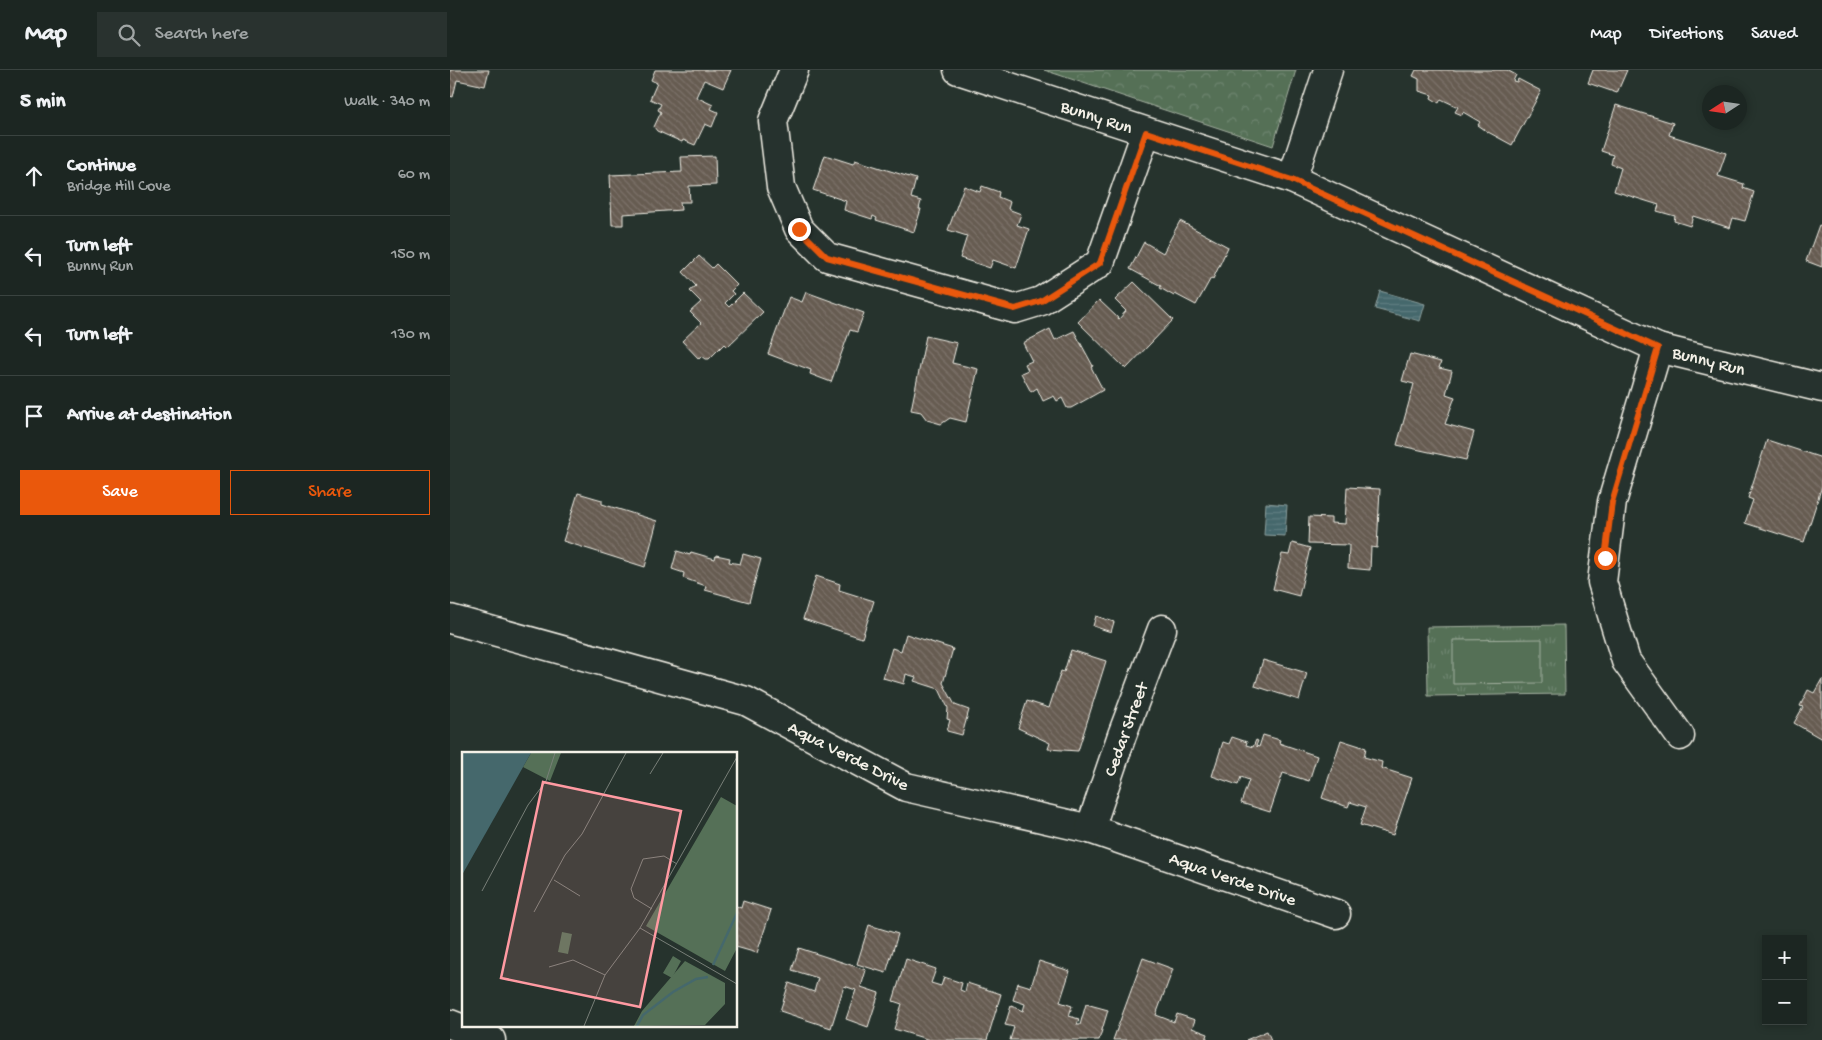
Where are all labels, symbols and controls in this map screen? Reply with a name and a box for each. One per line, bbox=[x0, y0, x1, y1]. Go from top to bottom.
search box bbox=[97, 12, 447, 57]
text: Map bbox=[25, 20, 67, 49]
icon: search bbox=[115, 21, 143, 49]
text: Search here bbox=[155, 23, 248, 46]
text: Map bbox=[1590, 24, 1622, 45]
text: Directions bbox=[1650, 24, 1723, 45]
text: Saved bbox=[1751, 24, 1797, 45]
north arrow bbox=[1702, 85, 1747, 130]
text: 5 min bbox=[20, 90, 65, 115]
text: Walk · 340 m bbox=[344, 93, 430, 112]
street label: Bunny Run bbox=[1057, 97, 1135, 140]
text: Continue bbox=[67, 155, 136, 178]
icon: ahead bbox=[20, 162, 48, 190]
text: 60 m bbox=[398, 166, 430, 185]
text: Bridge Hill Cove bbox=[67, 178, 171, 197]
route end bbox=[788, 218, 811, 241]
text: Turn left bbox=[67, 235, 131, 258]
icon: left bbox=[20, 242, 48, 270]
text: 150 m bbox=[391, 246, 430, 265]
text: Bunny Run bbox=[67, 258, 133, 277]
icon: left bbox=[20, 322, 48, 350]
text: Turn left bbox=[67, 324, 131, 347]
text: 130 m bbox=[391, 326, 430, 345]
street label: Bunny Run bbox=[1669, 343, 1747, 382]
icon: arrive bbox=[20, 402, 48, 430]
text: Arrive at destination bbox=[67, 404, 231, 427]
button: Save bbox=[20, 470, 220, 515]
button: Share bbox=[230, 470, 430, 515]
route start bbox=[1594, 547, 1617, 570]
street label: Cedar Street bbox=[1101, 679, 1155, 780]
street label: Aqua Verde Drive bbox=[784, 718, 913, 797]
inset map bbox=[462, 752, 738, 1028]
street label: Aqua Verde Drive bbox=[1166, 849, 1299, 912]
map controls bbox=[1762, 935, 1807, 1025]
button: + bbox=[1762, 935, 1807, 980]
button: − bbox=[1762, 980, 1807, 1025]

